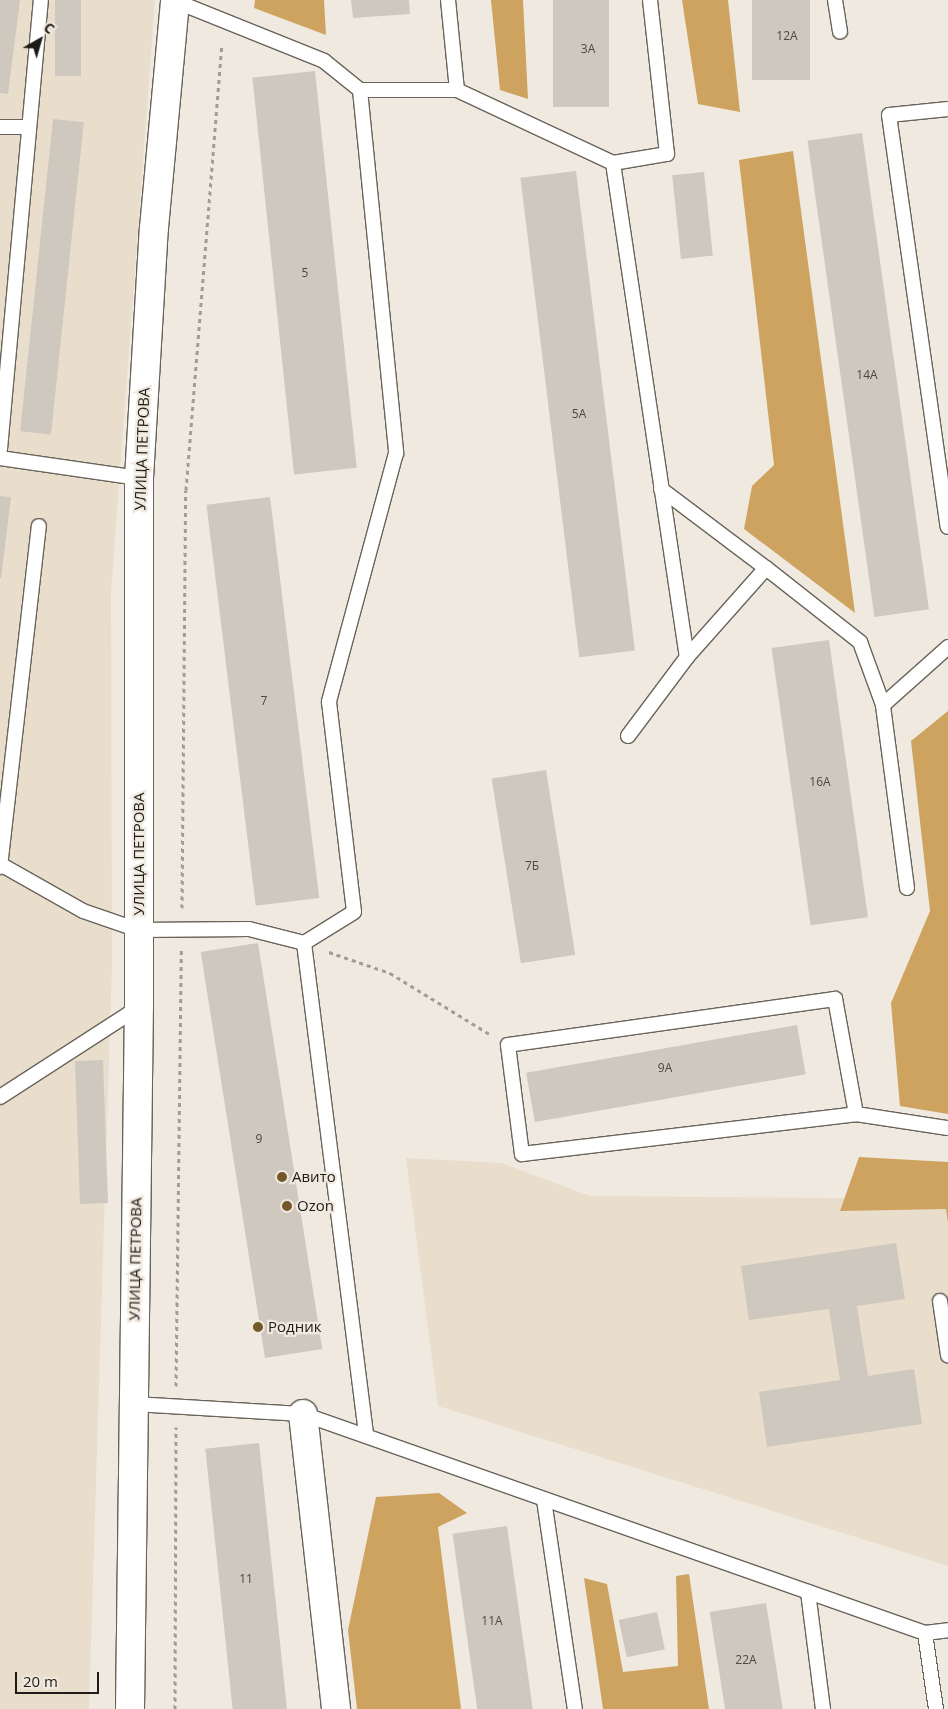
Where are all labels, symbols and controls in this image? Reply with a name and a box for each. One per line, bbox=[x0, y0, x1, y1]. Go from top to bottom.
north arrow bbox=[15, 15, 65, 65]
text: С bbox=[40, 18, 59, 38]
house number: 12А bbox=[776, 29, 798, 43]
house number: 3А bbox=[581, 42, 595, 56]
house number: 5 bbox=[302, 266, 308, 280]
house number: 14А bbox=[856, 368, 878, 382]
street label: УЛИЦА ПЕТРОВА bbox=[131, 387, 153, 511]
house number: 5А bbox=[572, 407, 586, 421]
house number: 7 bbox=[261, 694, 267, 708]
house number: 16А bbox=[809, 775, 831, 789]
street label: УЛИЦА ПЕТРОВА bbox=[130, 792, 148, 916]
house number: 7Б bbox=[525, 859, 539, 873]
house number: 9А bbox=[658, 1061, 672, 1075]
house number: 9 bbox=[256, 1132, 262, 1146]
place label: Авито bbox=[292, 1168, 336, 1186]
marker: Авито bbox=[276, 1171, 288, 1183]
street label: УЛИЦА ПЕТРОВА bbox=[125, 1197, 145, 1321]
place label: Ozon bbox=[297, 1197, 334, 1215]
marker: Ozon bbox=[281, 1200, 293, 1212]
place label: Родник bbox=[268, 1318, 321, 1336]
marker: Родник bbox=[252, 1321, 264, 1333]
house number: 11 bbox=[239, 1572, 253, 1586]
house number: 11А bbox=[481, 1614, 503, 1628]
house number: 22А bbox=[735, 1653, 757, 1667]
scale bar bbox=[18, 1662, 101, 1694]
text: 20 m bbox=[23, 1671, 58, 1691]

